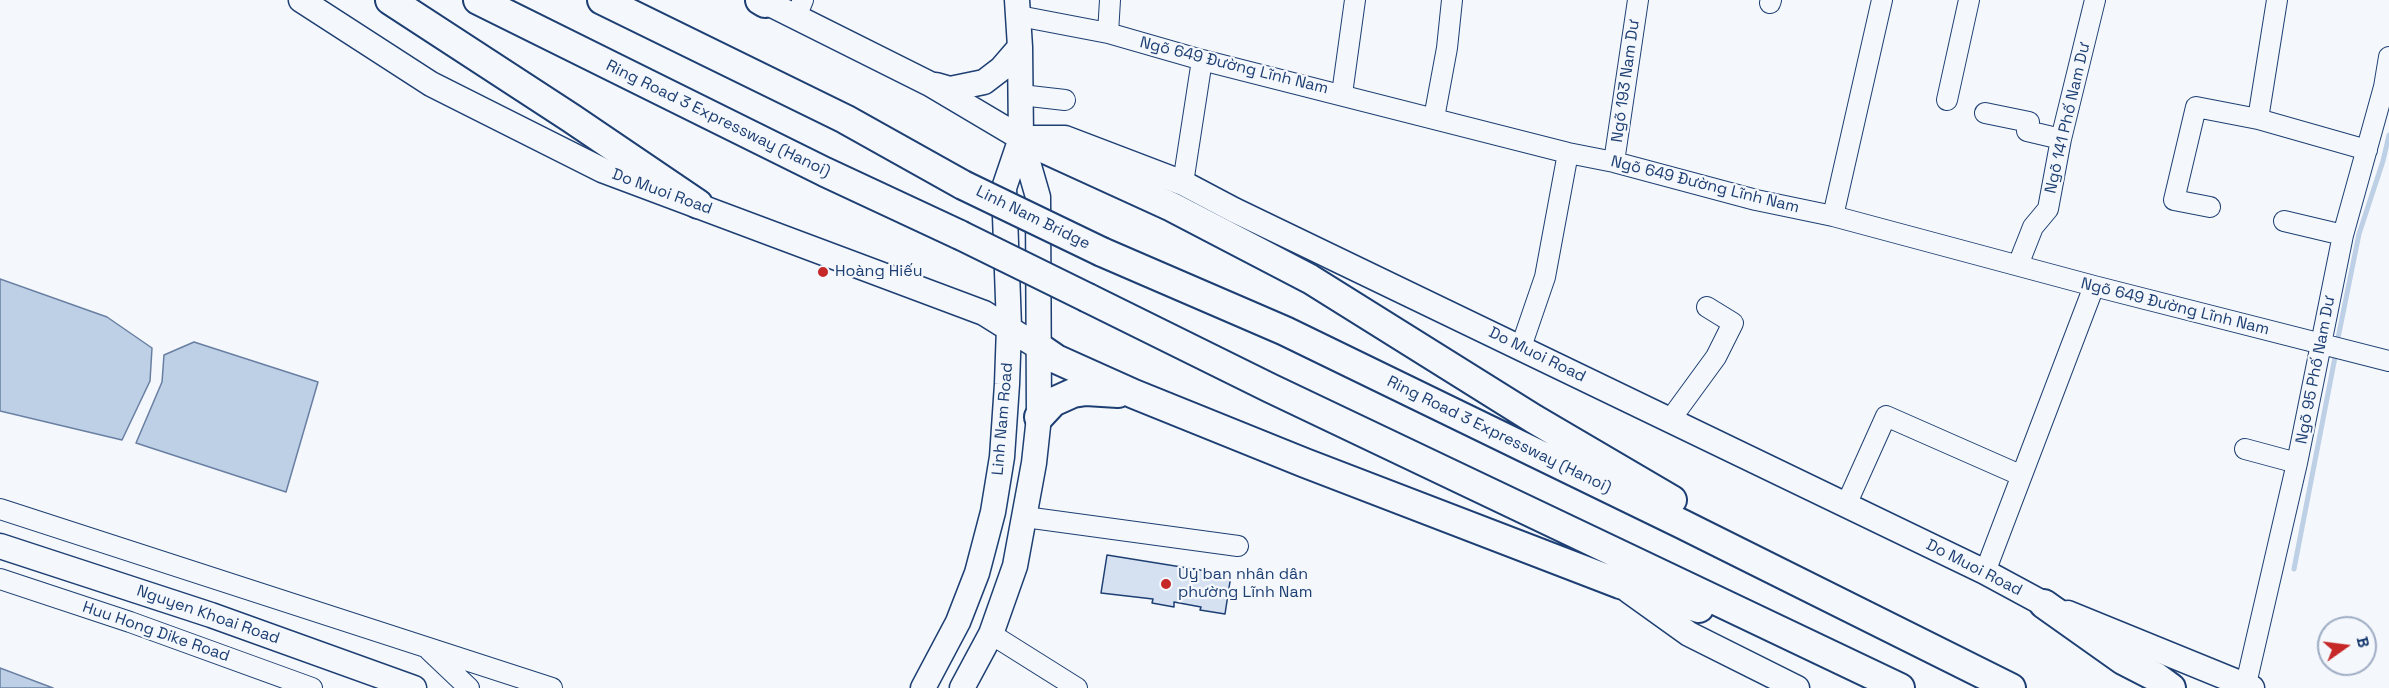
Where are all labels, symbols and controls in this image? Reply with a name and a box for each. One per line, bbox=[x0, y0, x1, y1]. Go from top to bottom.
street label: Ngõ 193 Nam Dư bbox=[1608, 18, 1644, 144]
street label: Ngõ 649 Đường Lĩnh Nam bbox=[1138, 33, 1330, 99]
street label: Ngõ 141 Phố Nam Dư bbox=[2041, 41, 2095, 195]
street label: Ring Road 3 Expressway (Hanoi) bbox=[603, 56, 833, 182]
street label: Ngõ 649 Đường Lĩnh Nam bbox=[1609, 152, 1801, 218]
street label: Do Muoi Road bbox=[609, 165, 715, 219]
street label: Linh Nam Bridge bbox=[973, 182, 1093, 254]
place label: Hoàng Hiếu bbox=[835, 262, 922, 282]
marker: Hoàng Hiếu bbox=[816, 265, 830, 279]
street label: Ngõ 649 Đường Lĩnh Nam bbox=[2079, 274, 2271, 340]
street label: Ngõ 95 Phố Nam Dư bbox=[2292, 294, 2340, 446]
street label: Do Muoi Road bbox=[1485, 323, 1589, 387]
street label: Linh Nam Road bbox=[988, 362, 1018, 476]
street label: Ring Road 3 Expressway (Hanoi) bbox=[1384, 372, 1614, 498]
street label: Do Muoi Road bbox=[1923, 536, 2025, 600]
place label: Uỷ ban nhân dân phường Lĩnh Nam bbox=[1178, 565, 1312, 603]
marker: Uỷ ban nhân dân phường Lĩnh Nam bbox=[1159, 577, 1173, 591]
street label: Nguyen Khoai Road bbox=[134, 582, 282, 648]
street label: Huu Hong Dike Road bbox=[80, 598, 232, 666]
north arrow bbox=[2317, 616, 2377, 676]
text: B bbox=[2352, 634, 2374, 650]

